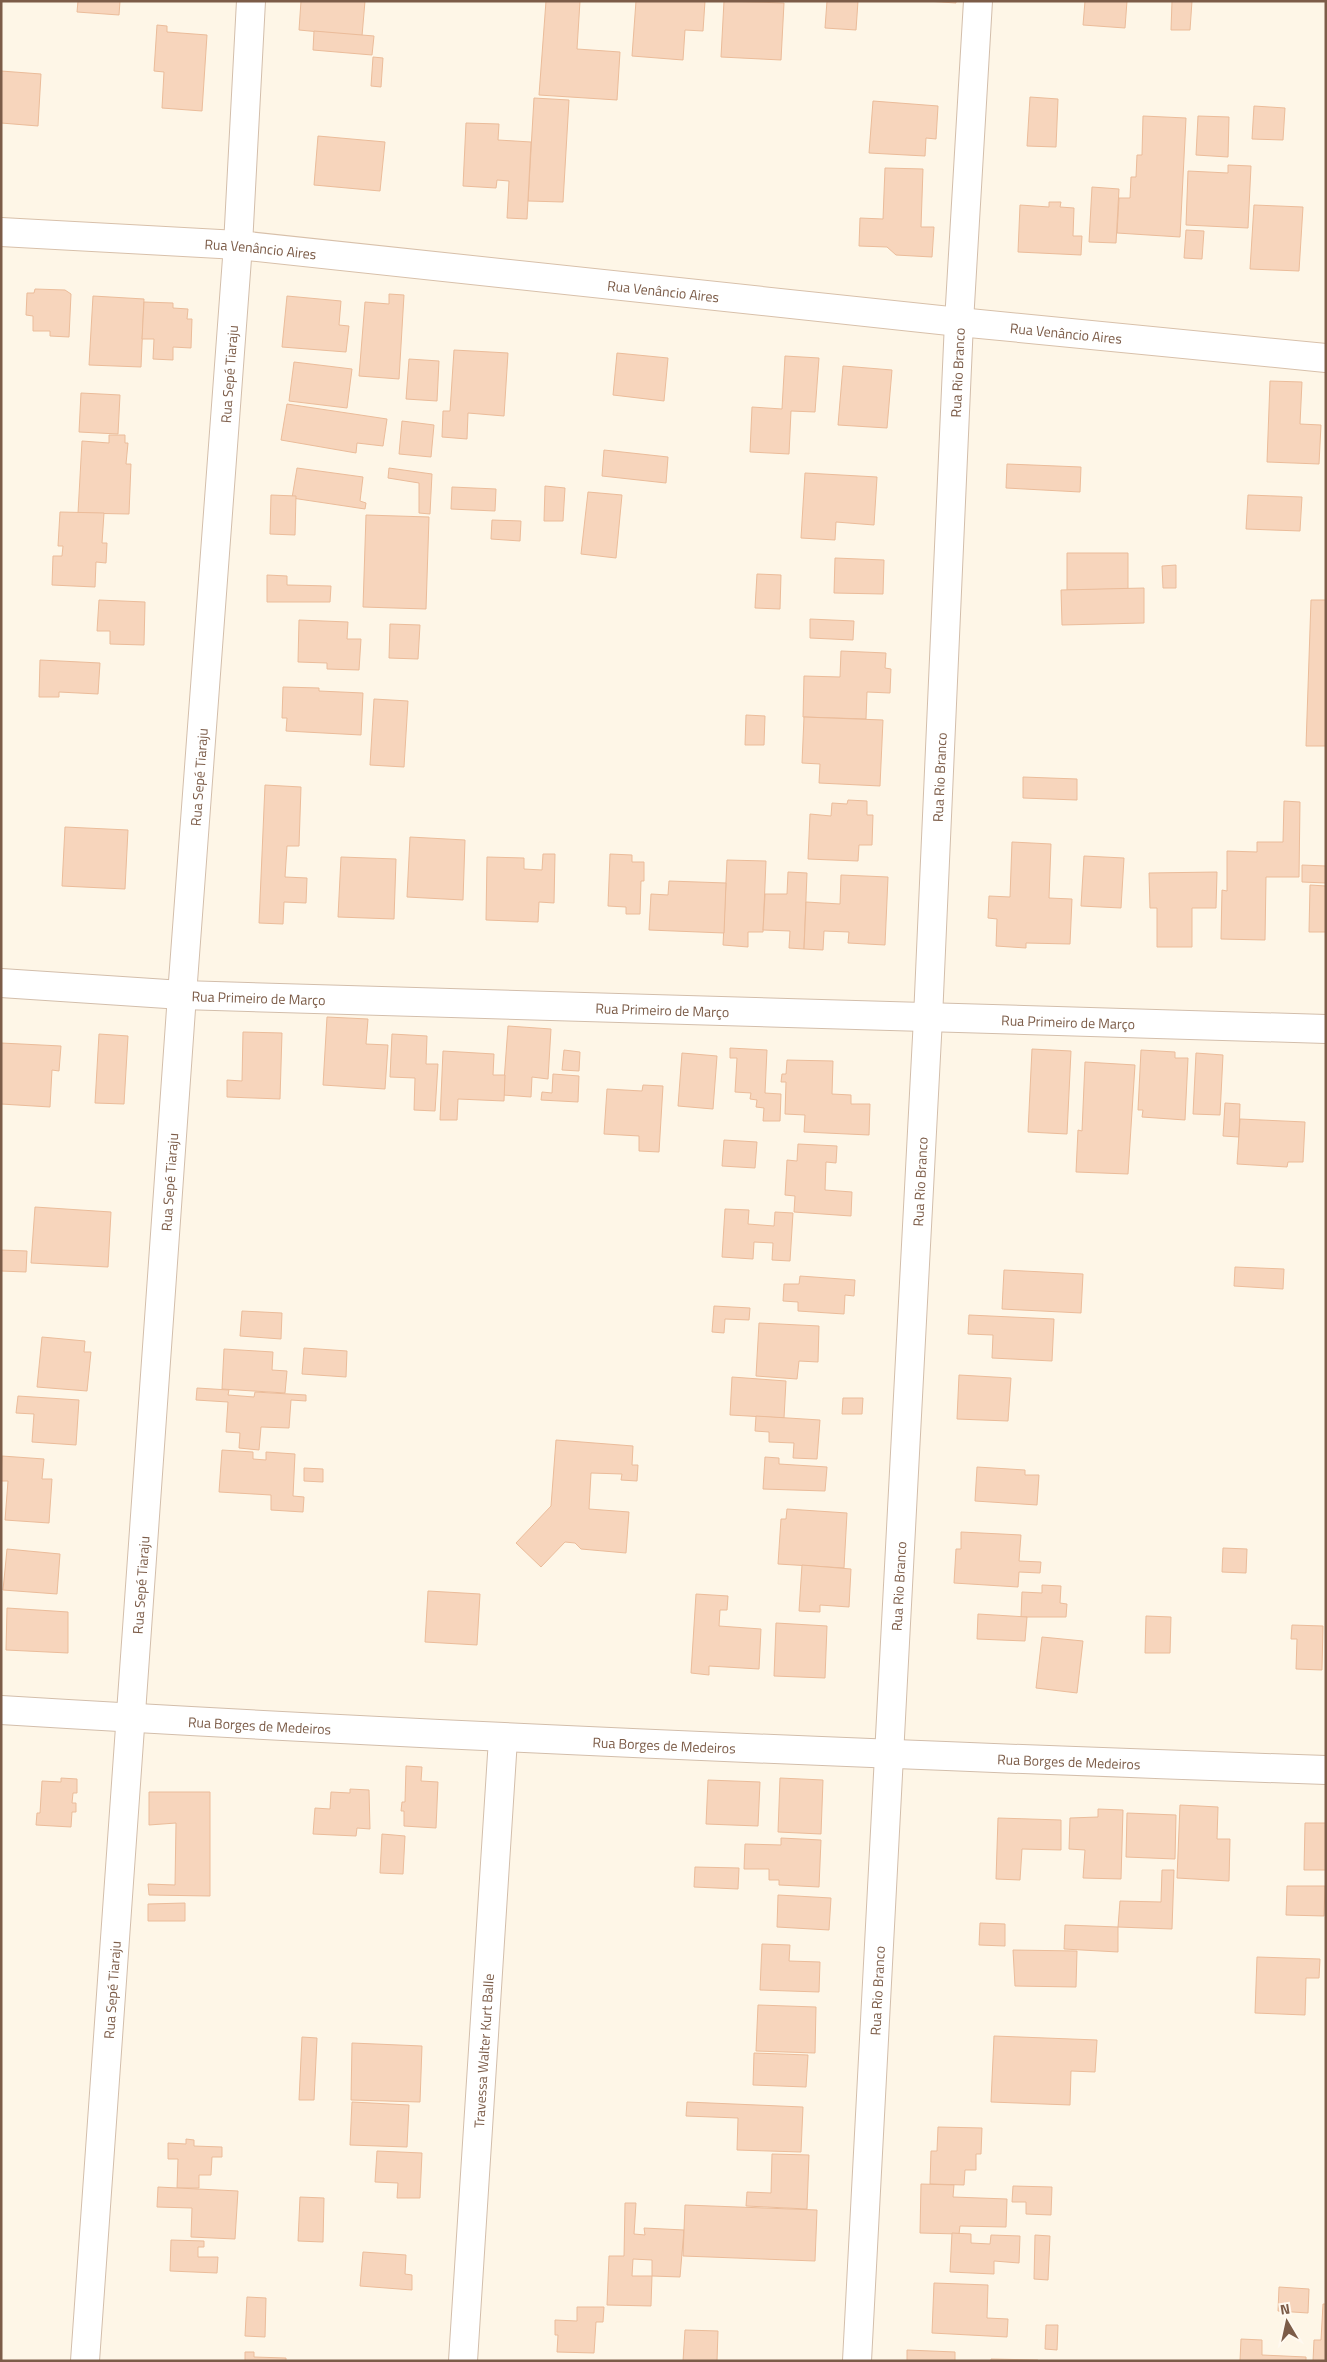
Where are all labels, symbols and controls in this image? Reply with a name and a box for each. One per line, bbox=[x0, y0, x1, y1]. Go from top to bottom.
street label: Rua Venâncio Aires bbox=[204, 233, 318, 264]
street label: Rua Venâncio Aires bbox=[606, 274, 720, 307]
street label: Rua Venâncio Aires bbox=[1009, 317, 1123, 348]
street label: Rua Sepé Tiaraju bbox=[214, 324, 242, 424]
street label: Rua Rio Branco bbox=[944, 327, 969, 418]
street label: Rua Sepé Tiaraju bbox=[184, 727, 212, 827]
street label: Rua Rio Branco bbox=[926, 732, 951, 822]
street label: Rua Primeiro de Março bbox=[191, 985, 326, 1010]
street label: Rua Primeiro de Março bbox=[595, 997, 730, 1022]
street label: Rua Primeiro de Março bbox=[1001, 1009, 1135, 1034]
street label: Rua Sepé Tiaraju bbox=[155, 1132, 183, 1232]
street label: Rua Rio Branco bbox=[906, 1136, 932, 1227]
street label: Rua Sepé Tiaraju bbox=[126, 1535, 154, 1635]
street label: Rua Rio Branco bbox=[885, 1541, 911, 1631]
street label: Rua Borges de Medeiros bbox=[187, 1710, 332, 1739]
street label: Rua Borges de Medeiros bbox=[592, 1731, 736, 1758]
street label: Rua Borges de Medeiros bbox=[997, 1748, 1141, 1774]
street label: Rua Sepé Tiaraju bbox=[97, 1940, 125, 2040]
street label: Rua Rio Branco bbox=[864, 1945, 889, 2036]
street label: Travessa Walter Kurt Balle bbox=[468, 1973, 498, 2128]
north arrow bbox=[1262, 2297, 1312, 2347]
text: N bbox=[1278, 2298, 1291, 2320]

